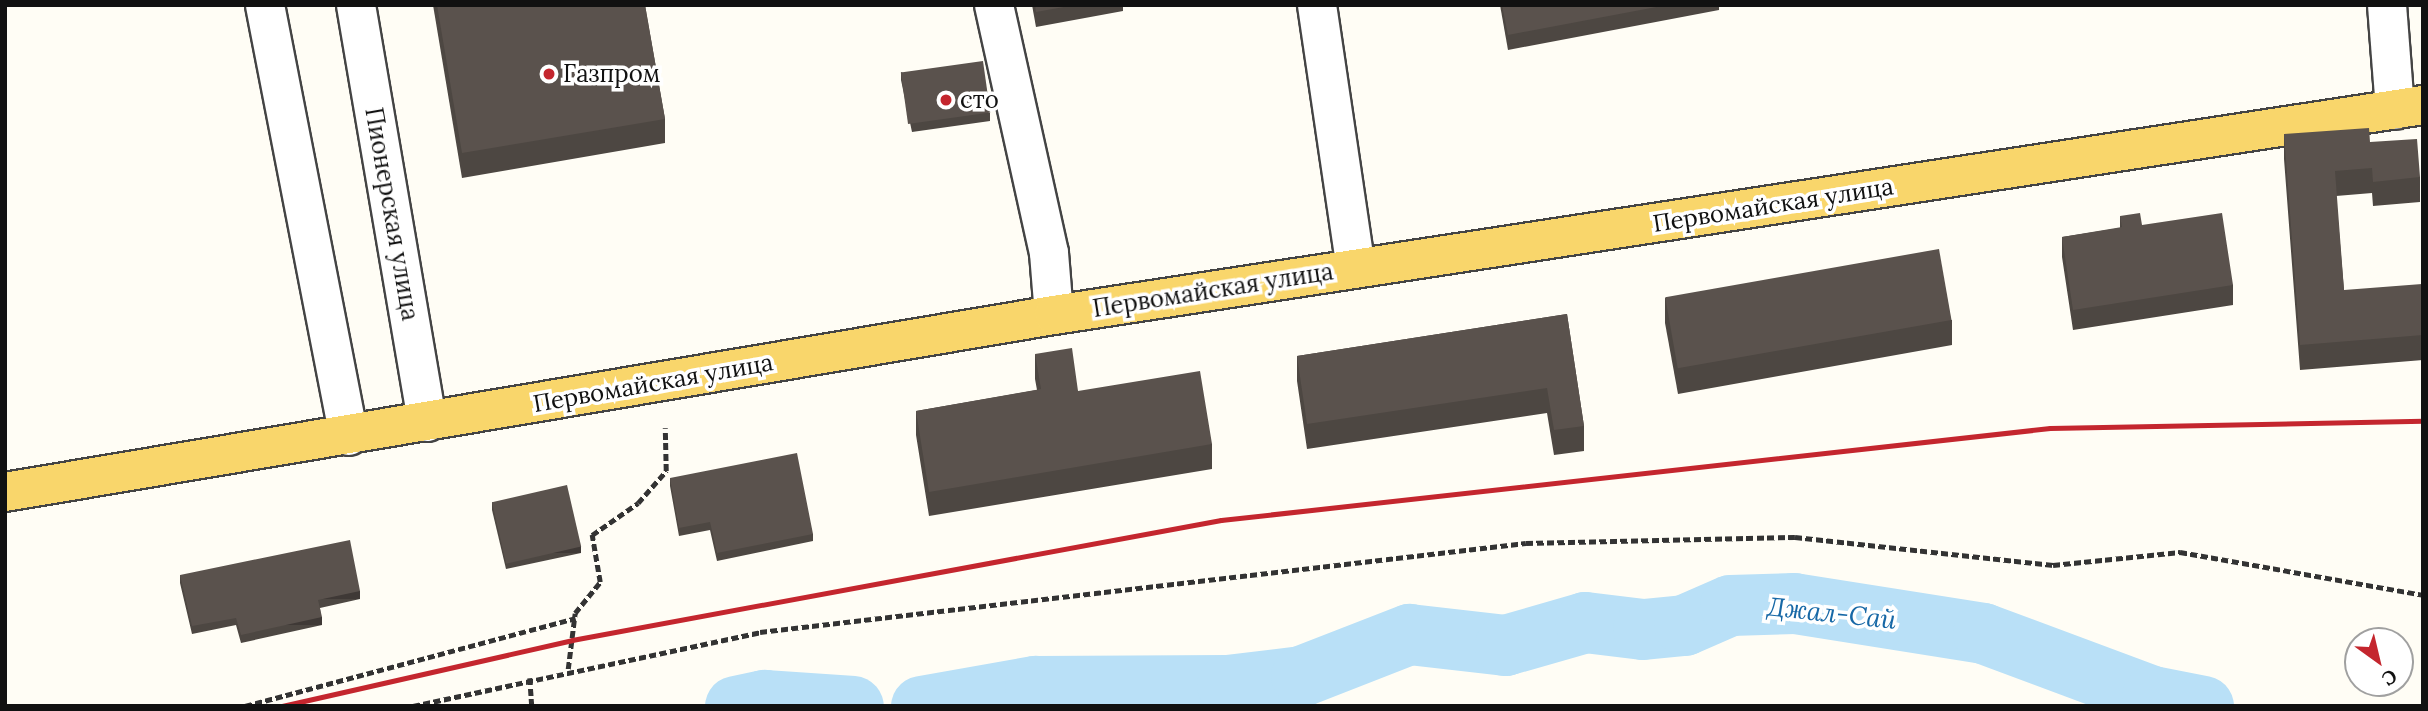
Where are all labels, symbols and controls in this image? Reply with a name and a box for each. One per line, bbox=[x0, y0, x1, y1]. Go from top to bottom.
place label: Газпром bbox=[563, 60, 660, 88]
marker: Газпром bbox=[541, 66, 557, 82]
place label: сто bbox=[960, 86, 999, 114]
marker: сто bbox=[938, 92, 954, 108]
street label: Пионерская улица bbox=[359, 105, 425, 323]
street label: Первомайская улица bbox=[1651, 172, 1895, 238]
street label: Первомайская улица bbox=[1091, 257, 1335, 323]
street label: Первомайская улица bbox=[531, 348, 775, 418]
water label: Джал-Сай bbox=[1766, 591, 1898, 635]
north arrow bbox=[2344, 627, 2414, 697]
text: С bbox=[2377, 664, 2402, 691]

